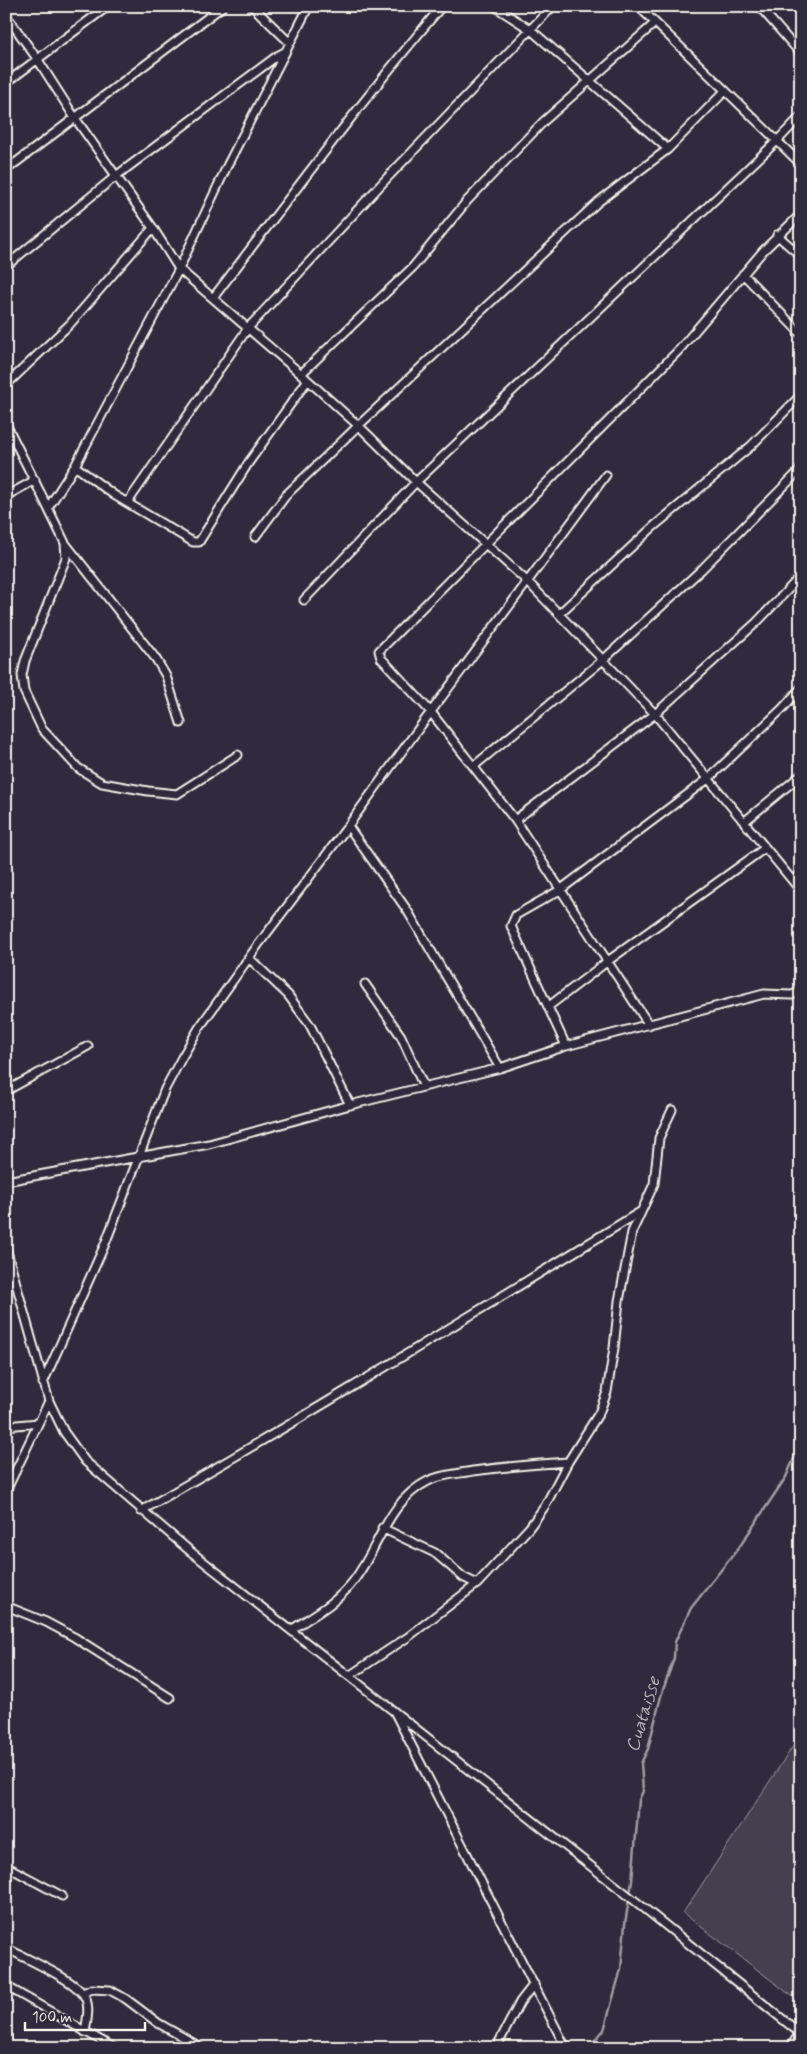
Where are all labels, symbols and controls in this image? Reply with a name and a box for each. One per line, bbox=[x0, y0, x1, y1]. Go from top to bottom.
water label: Cuataisse bbox=[620, 1672, 667, 1755]
scale bar bbox=[25, 1999, 145, 2031]
text: 100 m bbox=[32, 2008, 72, 2028]

